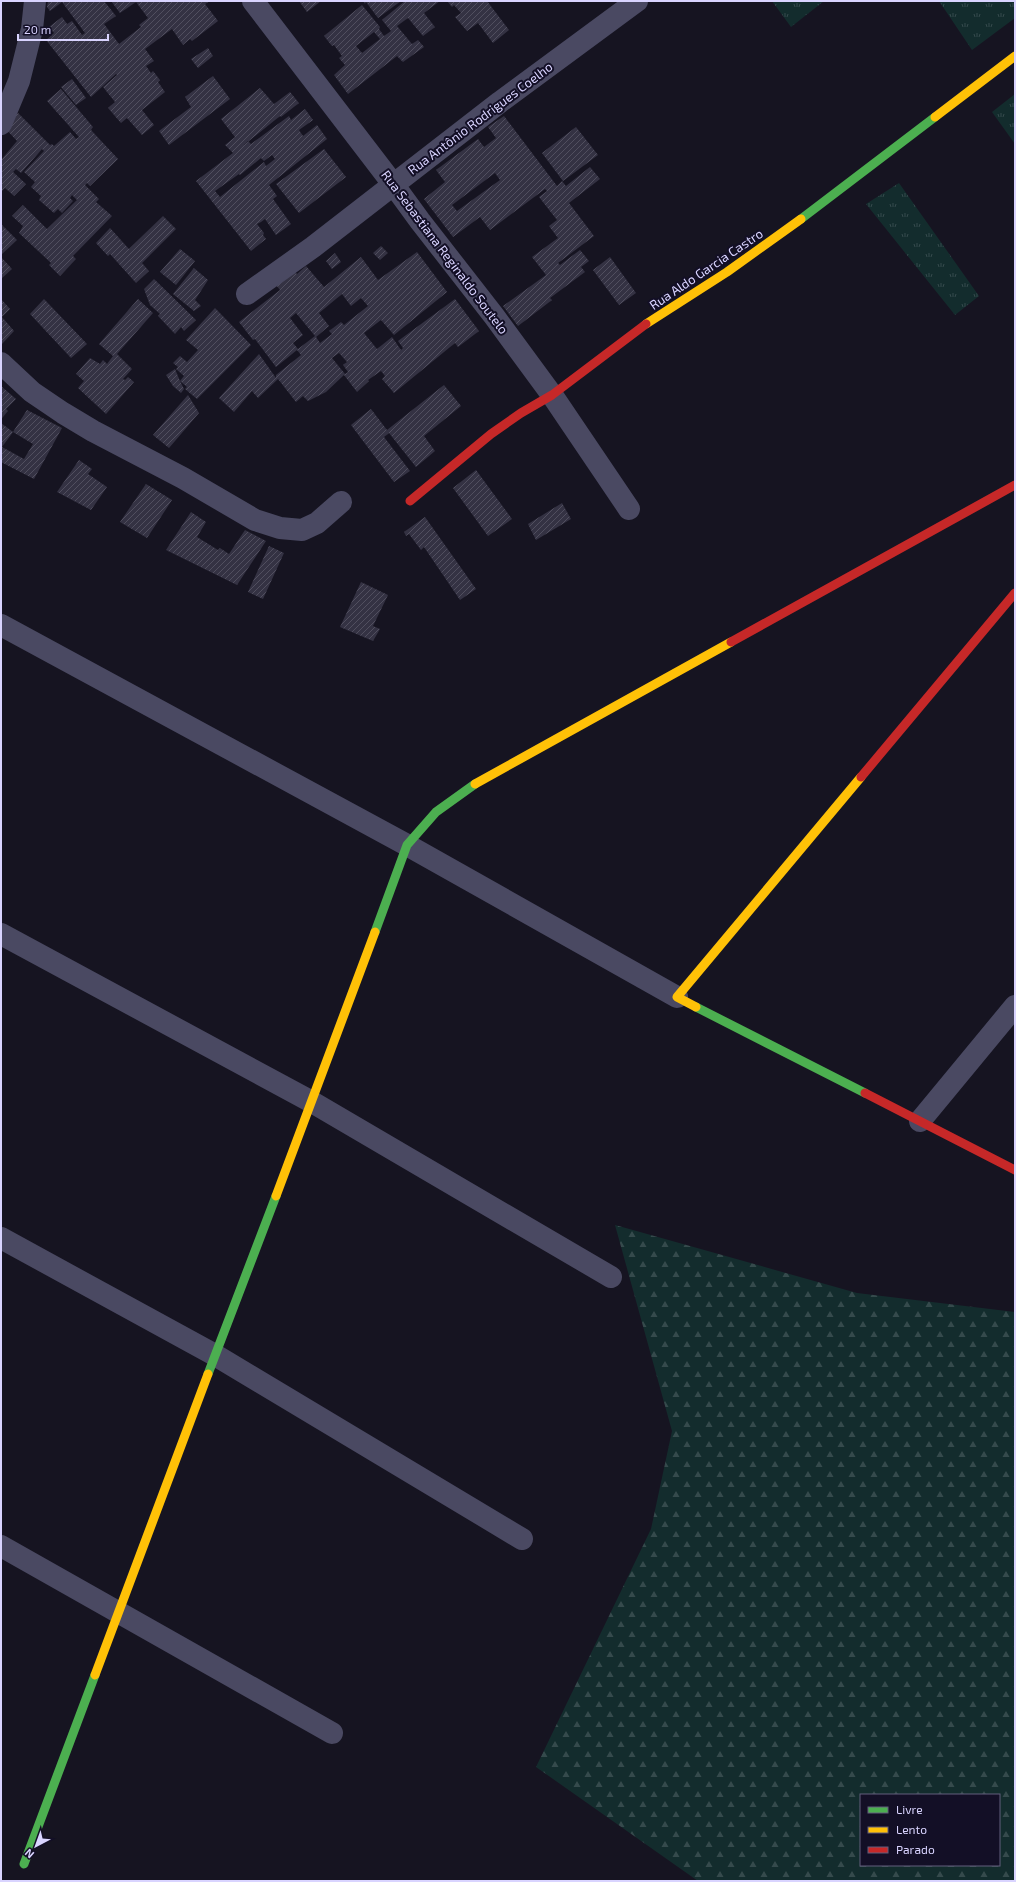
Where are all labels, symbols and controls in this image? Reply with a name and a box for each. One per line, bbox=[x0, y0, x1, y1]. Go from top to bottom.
scale bar bbox=[18, 16, 108, 42]
text: 20 m bbox=[24, 22, 51, 36]
street label: Rua Antônio Rodrigues Coelho bbox=[404, 58, 556, 178]
street label: Rua Sebastiana Reginaldo Soutelo bbox=[378, 167, 512, 337]
street label: Rua Aldo Garcia Castro bbox=[646, 225, 766, 313]
legend bbox=[860, 1794, 1000, 1866]
text: Livre bbox=[896, 1802, 923, 1816]
text: Lento bbox=[896, 1822, 927, 1836]
north arrow bbox=[16, 1826, 56, 1866]
text: Parado bbox=[896, 1842, 935, 1856]
text: N bbox=[22, 1846, 36, 1861]

